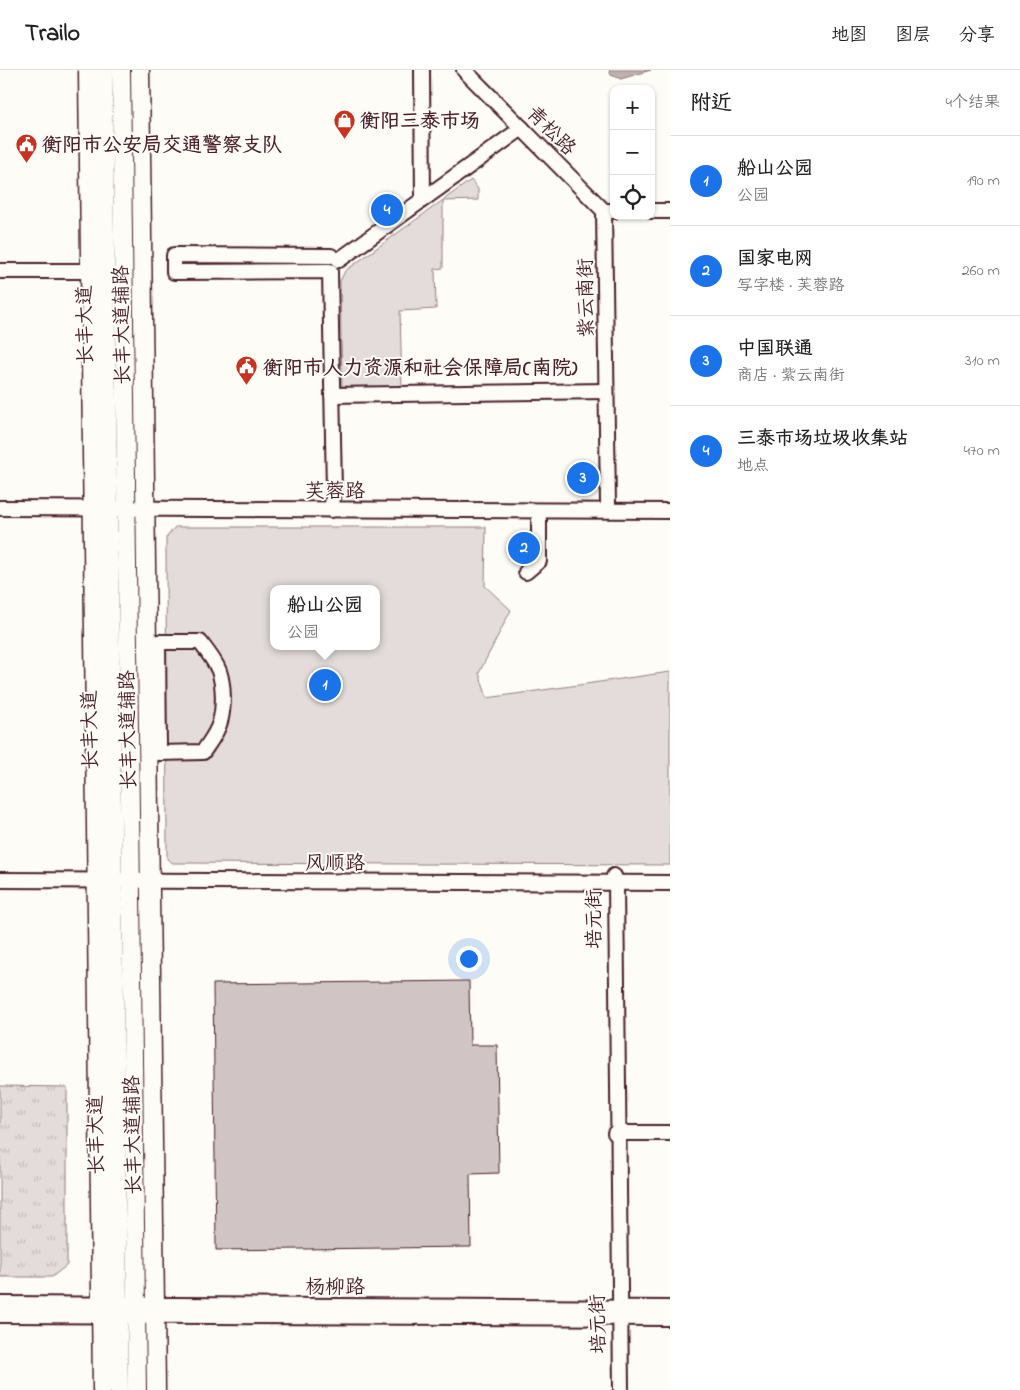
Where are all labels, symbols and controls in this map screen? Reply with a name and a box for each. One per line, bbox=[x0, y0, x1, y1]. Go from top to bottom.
text: Trailo bbox=[25, 17, 80, 52]
text: 地图 bbox=[831, 23, 867, 49]
text: 图层 bbox=[895, 23, 931, 49]
text: 分享 bbox=[959, 23, 995, 49]
map controls bbox=[610, 85, 655, 220]
button: + bbox=[610, 85, 655, 130]
text: 附近 bbox=[690, 89, 732, 119]
text: 4个结果 bbox=[945, 91, 1000, 115]
street label: 青松路 bbox=[519, 100, 582, 164]
shop icon: 衡阳三泰市场 bbox=[332, 108, 356, 139]
place label: 衡阳三泰市场 bbox=[360, 108, 480, 137]
button: − bbox=[610, 130, 655, 175]
public building icon: 衡阳市公安局交通警察支队 bbox=[14, 132, 38, 163]
place label: 衡阳市公安局交通警察支队 bbox=[42, 132, 282, 161]
text: 船山公园 bbox=[737, 156, 813, 183]
text: 1 bbox=[703, 169, 709, 193]
text: 190 m bbox=[967, 169, 1000, 193]
button: locate bbox=[610, 175, 655, 220]
text: 公园 bbox=[737, 184, 769, 208]
pin: 4 bbox=[371, 191, 403, 229]
text: 国家电网 bbox=[737, 246, 813, 273]
street label: 紫云南街 bbox=[572, 258, 603, 338]
text: 2 bbox=[702, 259, 710, 283]
text: 260 m bbox=[962, 259, 1000, 283]
street label: 长丰大道辅路 bbox=[108, 264, 139, 385]
text: 写字楼 · 芙蓉路 bbox=[737, 274, 844, 298]
street label: 长丰大道 bbox=[71, 285, 102, 365]
text: 中国联通 bbox=[737, 336, 813, 363]
text: 3 bbox=[703, 349, 709, 373]
text: 310 m bbox=[965, 349, 1000, 373]
public building icon: 衡阳市人力资源和社会保障局(南院) bbox=[235, 355, 259, 386]
place label: 衡阳市人力资源和社会保障局(南院) bbox=[263, 355, 577, 384]
text: 商店 · 紫云南街 bbox=[737, 364, 844, 388]
text: 三泰市场垃圾收集站 bbox=[737, 426, 908, 453]
text: 4 bbox=[703, 439, 709, 463]
text: 470 m bbox=[963, 439, 1000, 463]
text: 地点 bbox=[737, 454, 769, 478]
pin: 3 bbox=[567, 459, 599, 497]
street label: 芙蓉路 bbox=[305, 478, 366, 507]
pin: 2 bbox=[508, 529, 540, 567]
popup bbox=[270, 585, 380, 650]
text: 船山公园 bbox=[287, 593, 363, 620]
text: 公园 bbox=[287, 621, 319, 645]
pin: 1 bbox=[309, 666, 341, 704]
street label: 长丰大道辅路 bbox=[114, 669, 145, 790]
street label: 长丰大道 bbox=[76, 690, 107, 770]
street label: 风顺路 bbox=[305, 850, 366, 879]
street label: 培元街 bbox=[581, 889, 610, 949]
your location bbox=[456, 946, 482, 972]
street label: 长丰大道辅路 bbox=[119, 1074, 150, 1195]
street label: 长丰大道 bbox=[82, 1095, 113, 1175]
street label: 杨柳路 bbox=[305, 1274, 366, 1303]
street label: 培元街 bbox=[584, 1294, 615, 1354]

